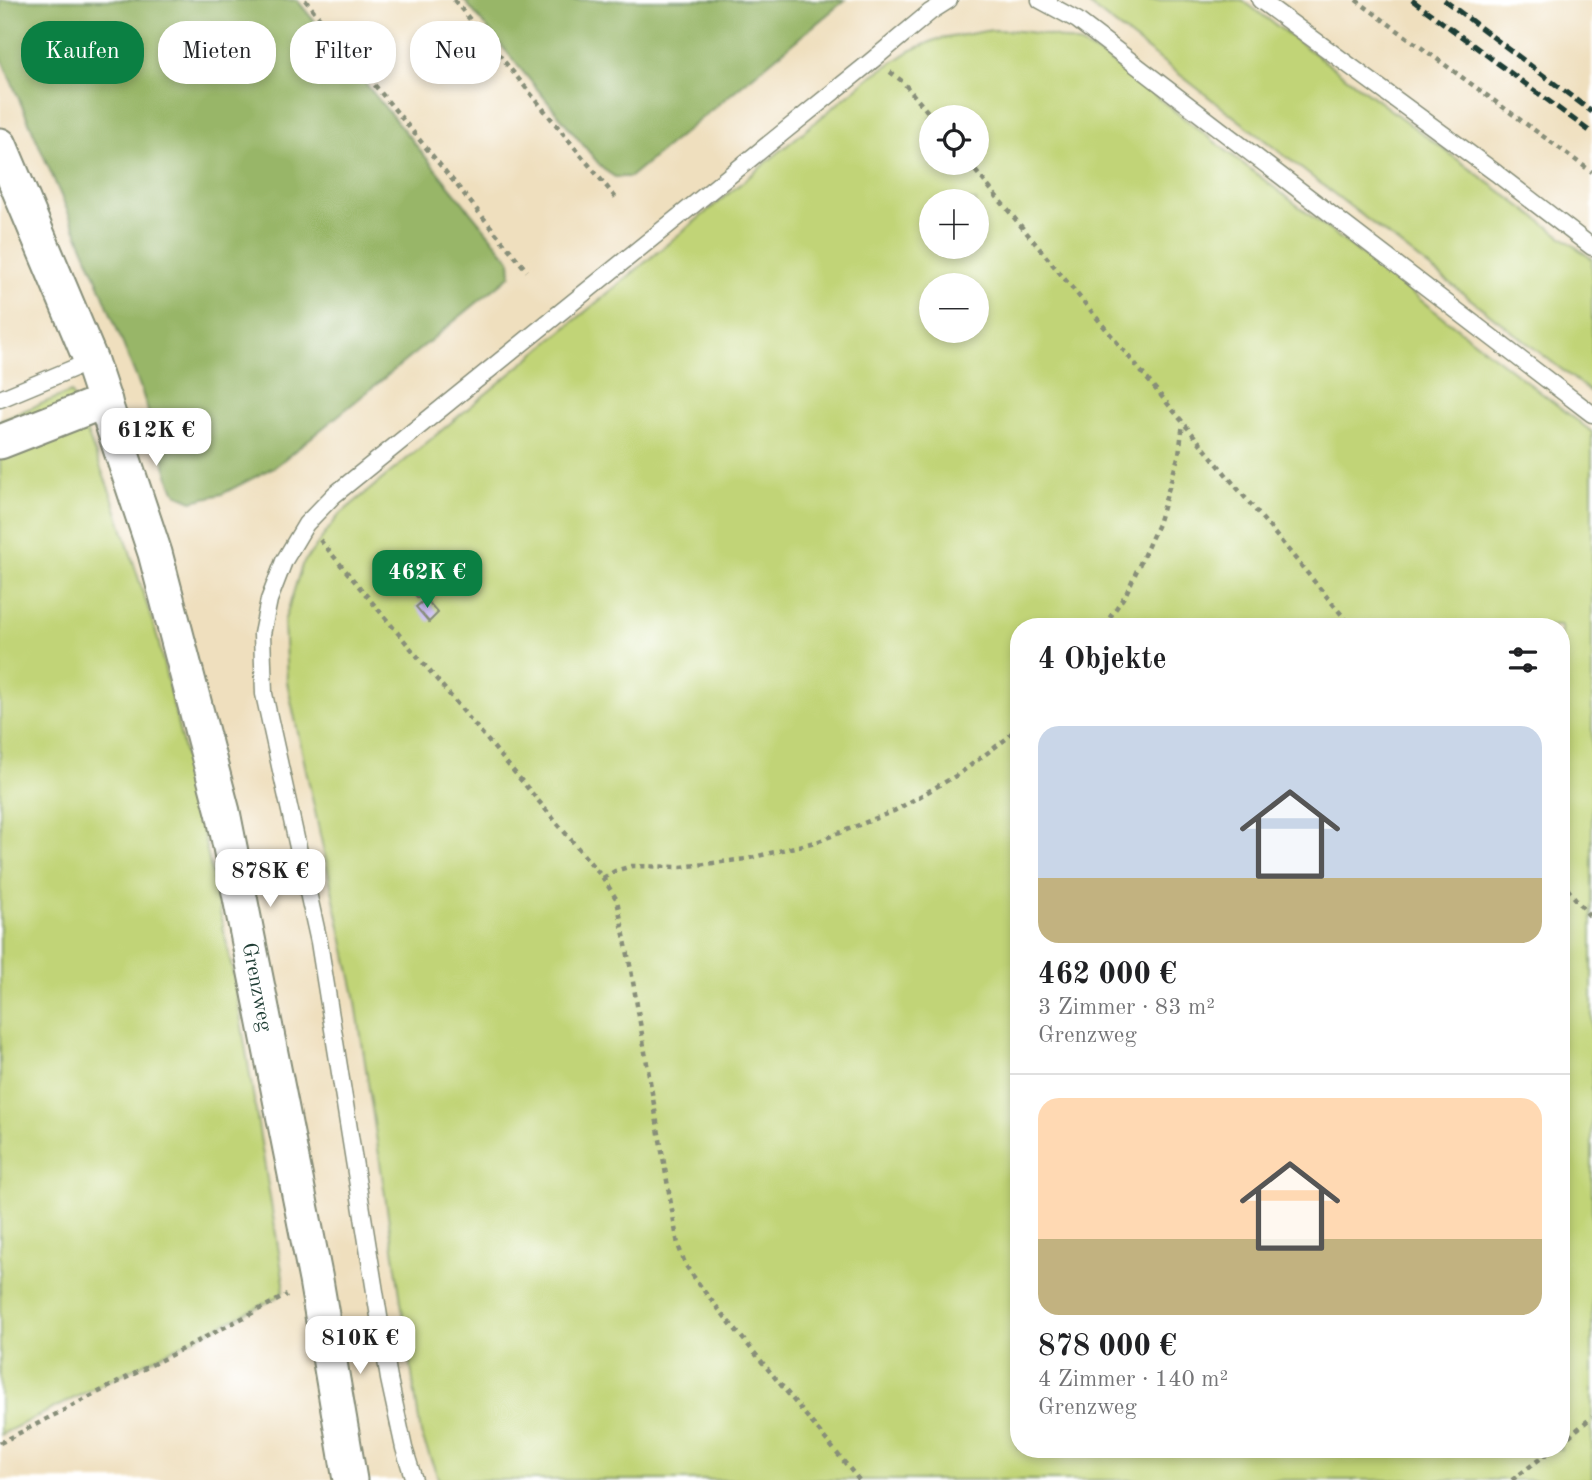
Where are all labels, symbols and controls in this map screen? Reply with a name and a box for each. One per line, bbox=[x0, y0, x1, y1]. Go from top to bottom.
chip: Kaufen bbox=[21, 21, 144, 84]
chip: Mieten bbox=[158, 21, 276, 84]
chip: Filter bbox=[290, 21, 396, 84]
chip: Neu bbox=[410, 21, 501, 84]
map controls bbox=[919, 105, 989, 343]
button: locate bbox=[919, 105, 989, 175]
button: + bbox=[919, 189, 989, 259]
button: − bbox=[919, 273, 989, 343]
pin: 612K € bbox=[99, 408, 213, 468]
text: 612K € bbox=[117, 419, 195, 442]
pin: 462K € bbox=[370, 550, 484, 610]
text: 462K € bbox=[388, 561, 466, 584]
icon: filters bbox=[1504, 641, 1542, 679]
text: 4 Objekte bbox=[1038, 645, 1167, 675]
icon: home bbox=[1227, 771, 1353, 897]
pin: 878K € bbox=[213, 850, 327, 909]
text: 878K € bbox=[231, 860, 309, 883]
street label: Grenzweg bbox=[238, 941, 276, 1034]
text: 462 000 € bbox=[1038, 960, 1177, 990]
text: 3 Zimmer · 83 m² bbox=[1038, 996, 1215, 1019]
text: Grenzweg bbox=[1038, 1024, 1137, 1047]
icon: home bbox=[1227, 1143, 1353, 1269]
pin: 810K € bbox=[303, 1316, 417, 1376]
text: 810K € bbox=[321, 1327, 399, 1350]
text: 878 000 € bbox=[1038, 1332, 1177, 1362]
text: 4 Zimmer · 140 m² bbox=[1038, 1368, 1228, 1391]
text: Grenzweg bbox=[1038, 1396, 1137, 1419]

